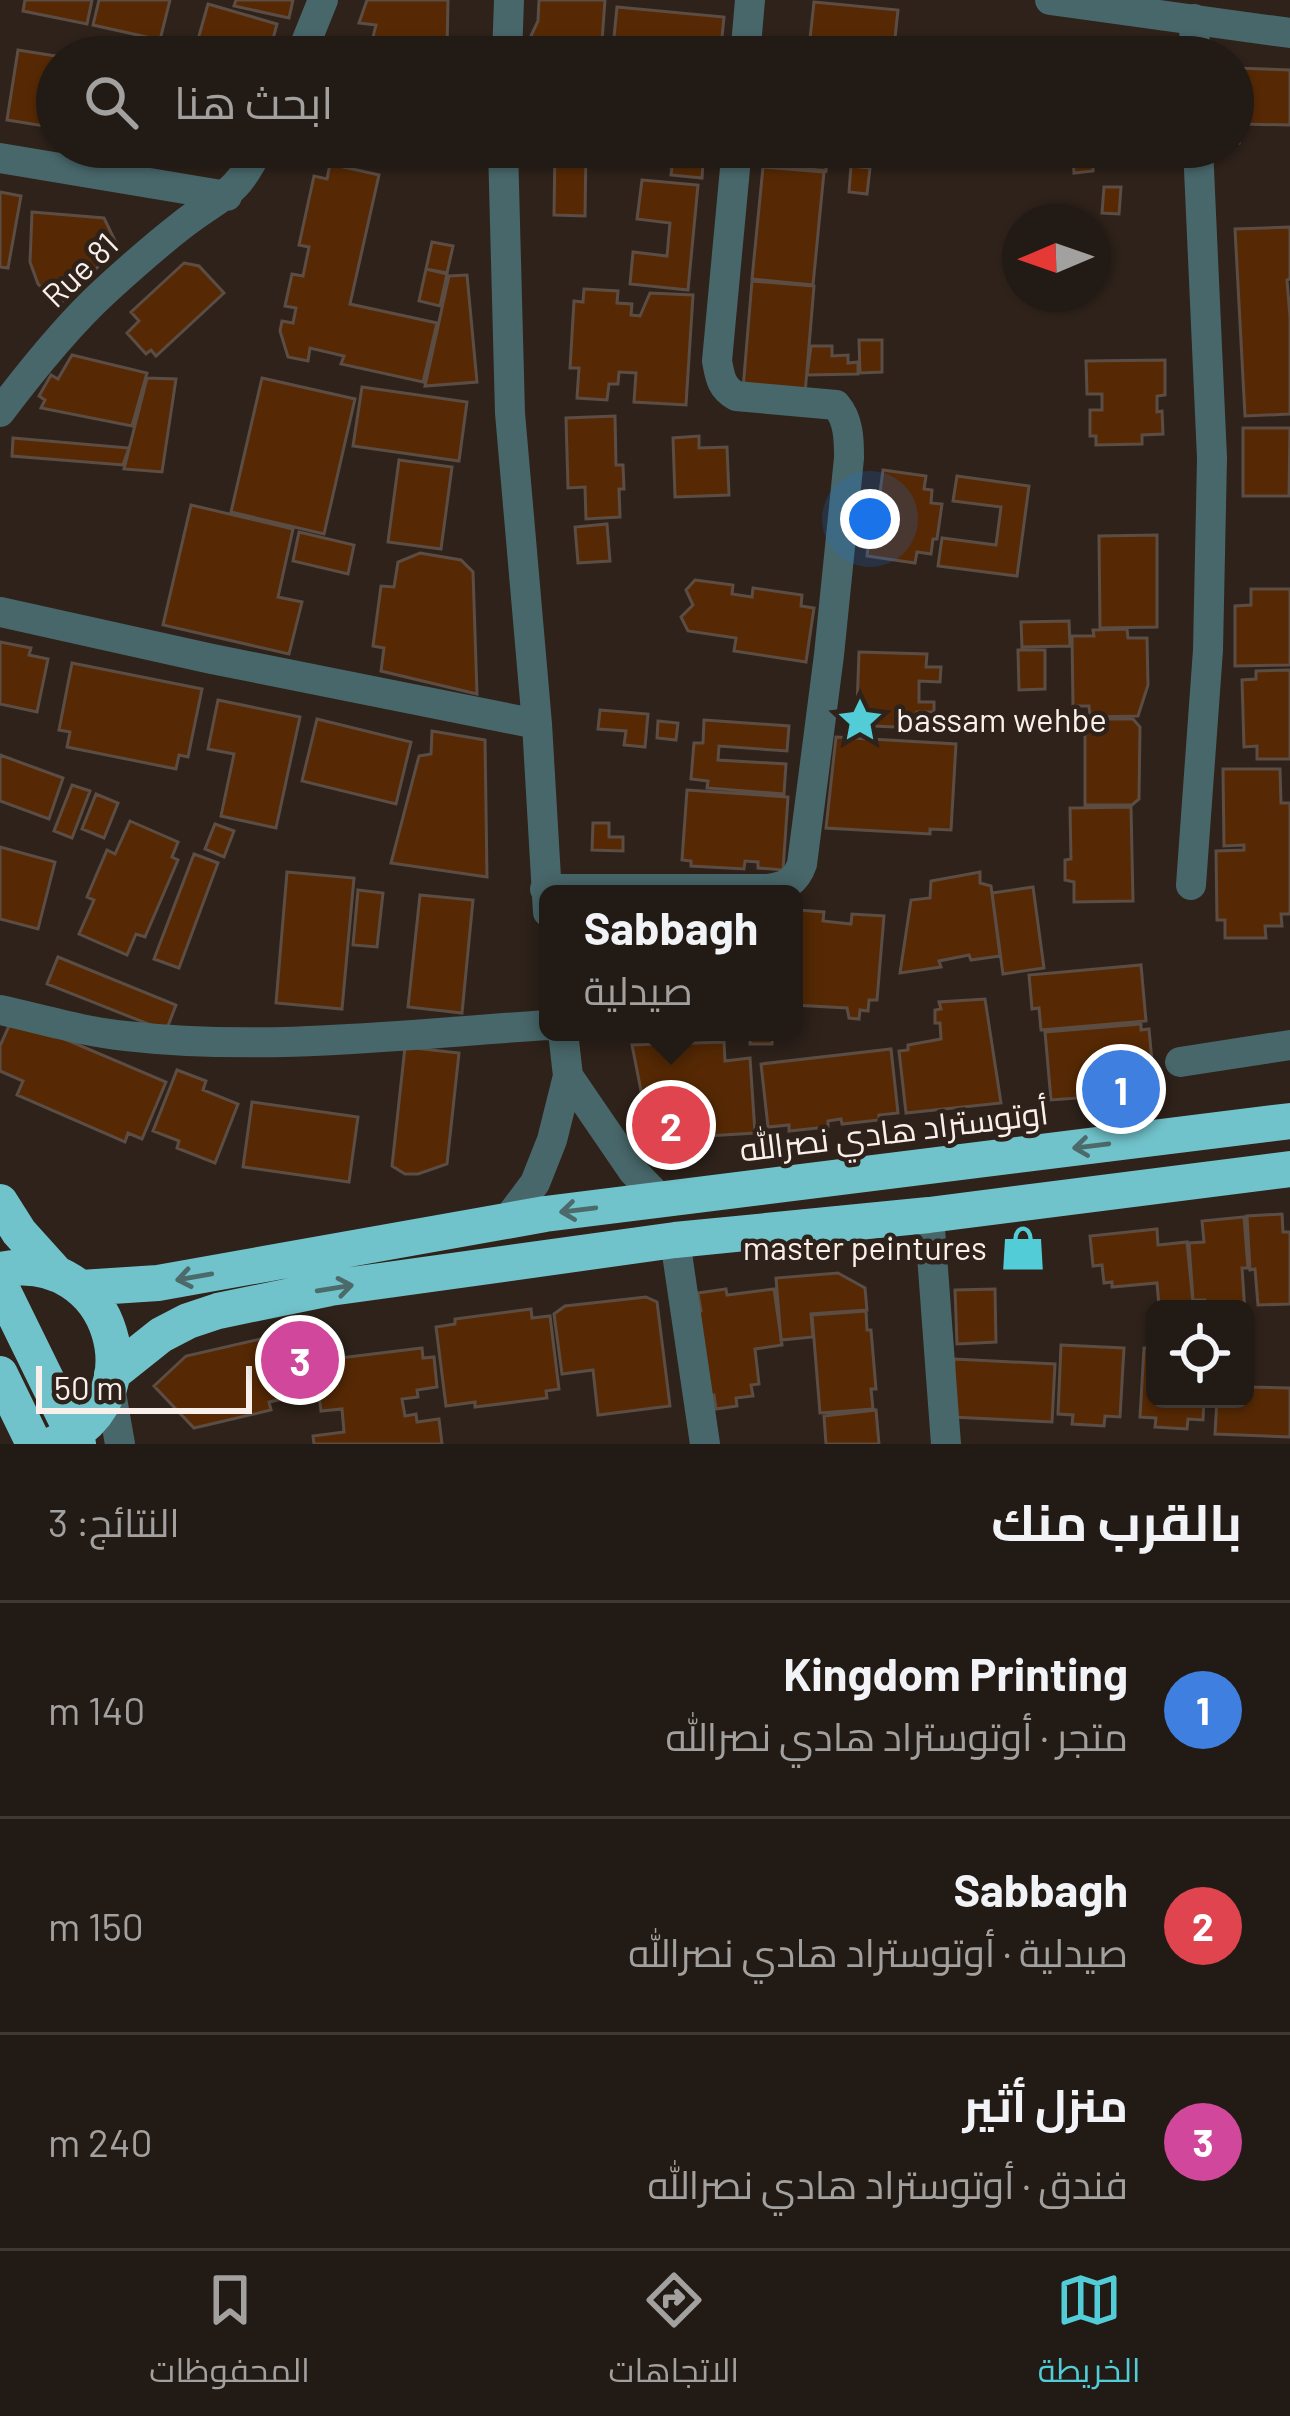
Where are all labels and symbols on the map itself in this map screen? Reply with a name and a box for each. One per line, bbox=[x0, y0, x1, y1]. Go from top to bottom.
north arrow bbox=[1002, 204, 1110, 312]
street label: Rue 81 bbox=[33, 224, 126, 315]
your location bbox=[840, 489, 900, 549]
place icon: bassam wehbe bbox=[835, 695, 885, 745]
place label: bassam wehbe bbox=[896, 699, 1107, 739]
pin: 1 bbox=[1082, 1044, 1160, 1134]
pin: 2 bbox=[632, 1080, 710, 1170]
street label: أوتوستراد هادي نصرالله bbox=[737, 1091, 1051, 1176]
one-way arrow bbox=[1072, 1135, 1111, 1157]
one-way arrow bbox=[560, 1199, 599, 1221]
shop icon: master peintures bbox=[998, 1223, 1048, 1273]
place label: master peintures bbox=[743, 1227, 987, 1267]
one-way arrow bbox=[176, 1266, 215, 1289]
one-way arrow bbox=[314, 1276, 353, 1299]
pin: 3 bbox=[261, 1315, 339, 1405]
scale bar bbox=[36, 1360, 252, 1413]

